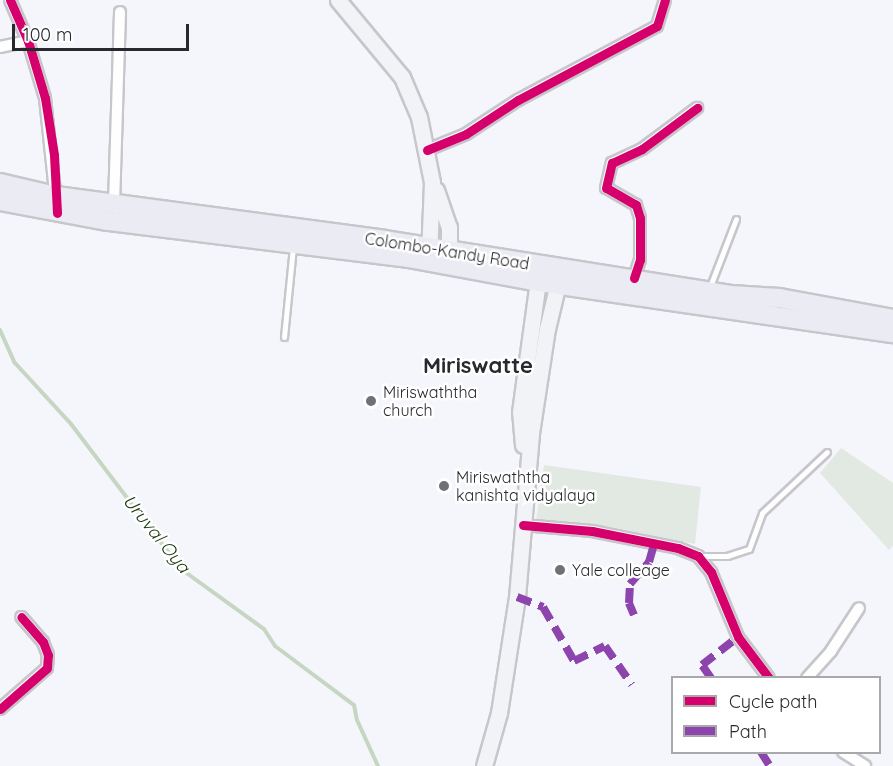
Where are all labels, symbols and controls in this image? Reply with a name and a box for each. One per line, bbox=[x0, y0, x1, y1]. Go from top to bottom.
scale bar bbox=[15, 12, 192, 50]
text: 100 m bbox=[23, 23, 72, 46]
street label: Colombo-Kandy Road bbox=[363, 229, 531, 273]
district label: Miriswatte bbox=[423, 353, 533, 379]
place label: Miriswaththa church bbox=[383, 382, 477, 420]
marker: Miriswaththa church bbox=[364, 394, 378, 408]
place label: Miriswaththa kanishta vidyalaya bbox=[456, 467, 595, 505]
marker: Miriswaththa kanishta vidyalaya bbox=[437, 479, 451, 493]
water label: Uruval Oya bbox=[118, 491, 194, 577]
place label: Yale colleage bbox=[572, 560, 670, 580]
marker: Yale colleage bbox=[553, 563, 567, 577]
legend bbox=[671, 676, 881, 754]
text: Cycle path bbox=[729, 690, 817, 713]
text: Path bbox=[729, 720, 767, 743]

